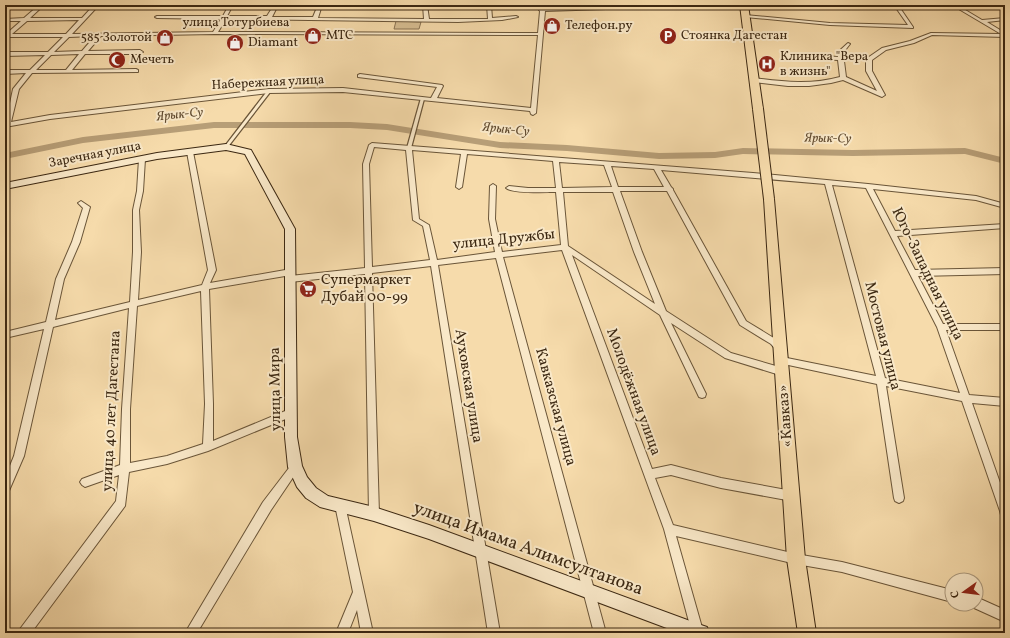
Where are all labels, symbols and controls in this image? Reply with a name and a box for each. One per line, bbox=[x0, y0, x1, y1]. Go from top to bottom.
street label: улица Тотурбиева bbox=[183, 14, 289, 32]
shop icon: Телефон.ру bbox=[542, 16, 562, 36]
place label: Телефон.ру bbox=[565, 17, 632, 35]
shop icon: МТС bbox=[303, 26, 323, 46]
parking icon: Стоянка Дагестан bbox=[658, 26, 678, 46]
place label: МТС bbox=[326, 27, 354, 45]
place label: Стоянка Дагестан bbox=[681, 27, 788, 45]
shop icon: 585 Золотой bbox=[155, 28, 175, 48]
place label: 585 Золотой bbox=[81, 29, 152, 47]
shop icon: Diamant bbox=[225, 33, 245, 53]
place label: Diamant bbox=[248, 34, 299, 52]
place label: Клиника "Вера в жизнь" bbox=[780, 48, 868, 81]
mosque icon: Мечеть bbox=[107, 50, 127, 70]
place label: Мечеть bbox=[130, 51, 175, 69]
hospital icon: Клиника "Вера в жизнь" bbox=[757, 54, 777, 74]
street label: Набережная улица bbox=[211, 71, 325, 95]
water label: Ярык-Су bbox=[155, 104, 204, 127]
water label: Ярык-Су bbox=[481, 118, 530, 141]
water label: Ярык-Су bbox=[803, 130, 852, 148]
street label: Заречная улица bbox=[47, 137, 143, 173]
street label: Юго-Западная улица bbox=[886, 204, 968, 344]
street label: улица Дружбы bbox=[452, 224, 557, 256]
place label: Супермаркет Дубай 00-99 bbox=[321, 270, 411, 308]
supermarket icon: Супермаркет Дубай 00-99 bbox=[298, 279, 318, 299]
street label: Мостовая улица bbox=[858, 280, 906, 392]
street label: Молодёжная улица bbox=[600, 325, 666, 459]
street label: Ауховская улица bbox=[449, 327, 487, 445]
street label: улица 40 лет Дагестана bbox=[97, 330, 127, 492]
street label: Кавказская улица bbox=[529, 346, 581, 468]
street label: улица Мира bbox=[265, 347, 287, 431]
street label: «Кавказ» bbox=[773, 384, 799, 448]
street label: улица Имама Алимсултанова bbox=[410, 496, 646, 602]
north arrow bbox=[944, 572, 984, 612]
text: С bbox=[948, 589, 964, 599]

